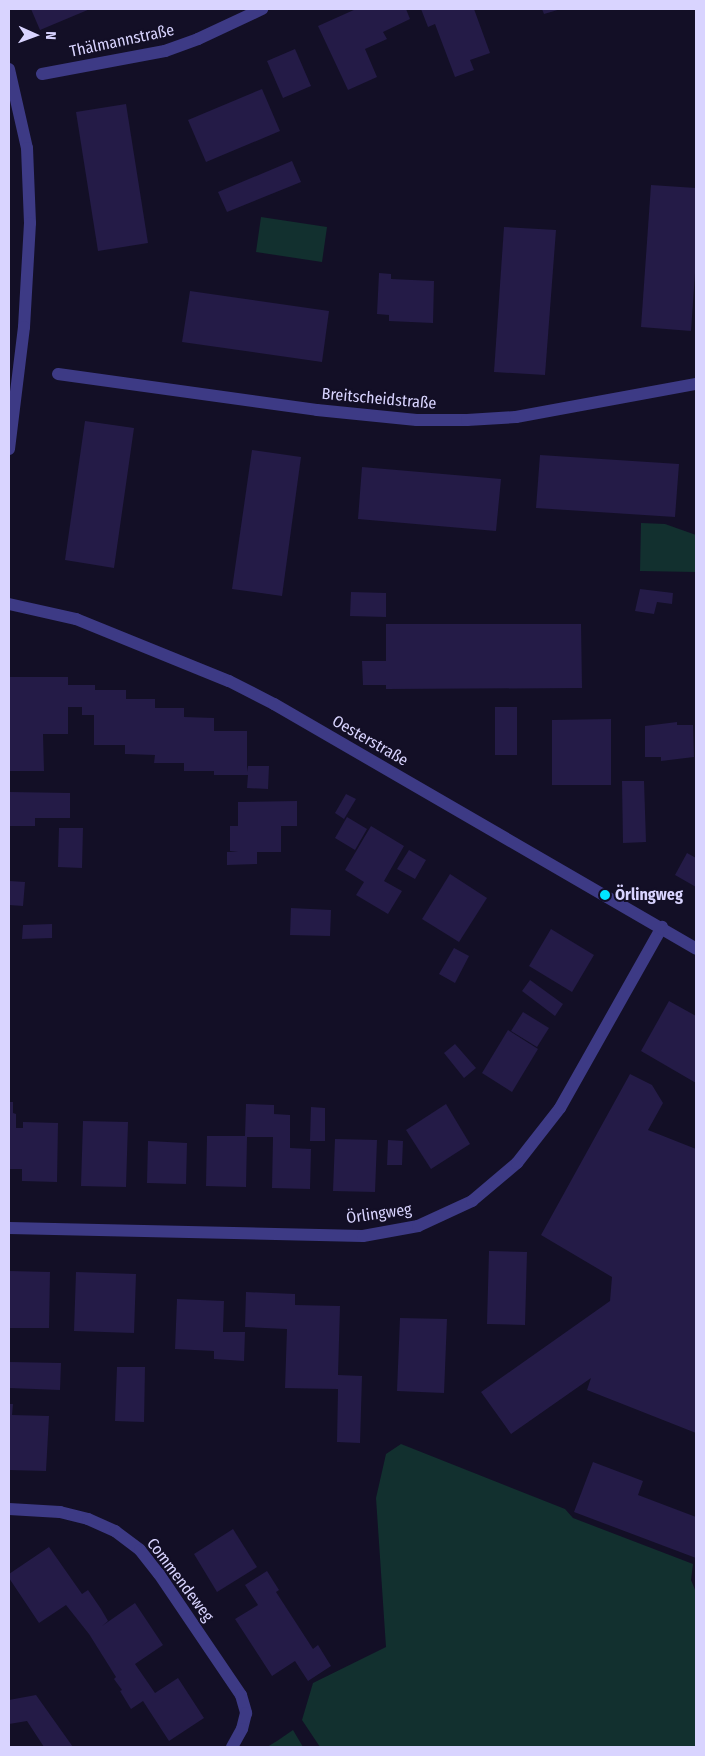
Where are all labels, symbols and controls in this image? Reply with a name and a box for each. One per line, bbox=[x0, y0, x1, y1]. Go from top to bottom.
north arrow bbox=[10, 10, 60, 60]
street label: Thälmannstraße bbox=[68, 21, 176, 61]
text: N bbox=[42, 31, 59, 40]
street label: Breitscheidstraße bbox=[321, 384, 437, 414]
street label: Oesterstraße bbox=[329, 712, 411, 770]
place label: Örlingweg bbox=[615, 885, 683, 905]
marker: Örlingweg bbox=[599, 889, 611, 901]
street label: Örlingweg bbox=[345, 1200, 413, 1228]
street label: Commendeweg bbox=[142, 1534, 218, 1626]

